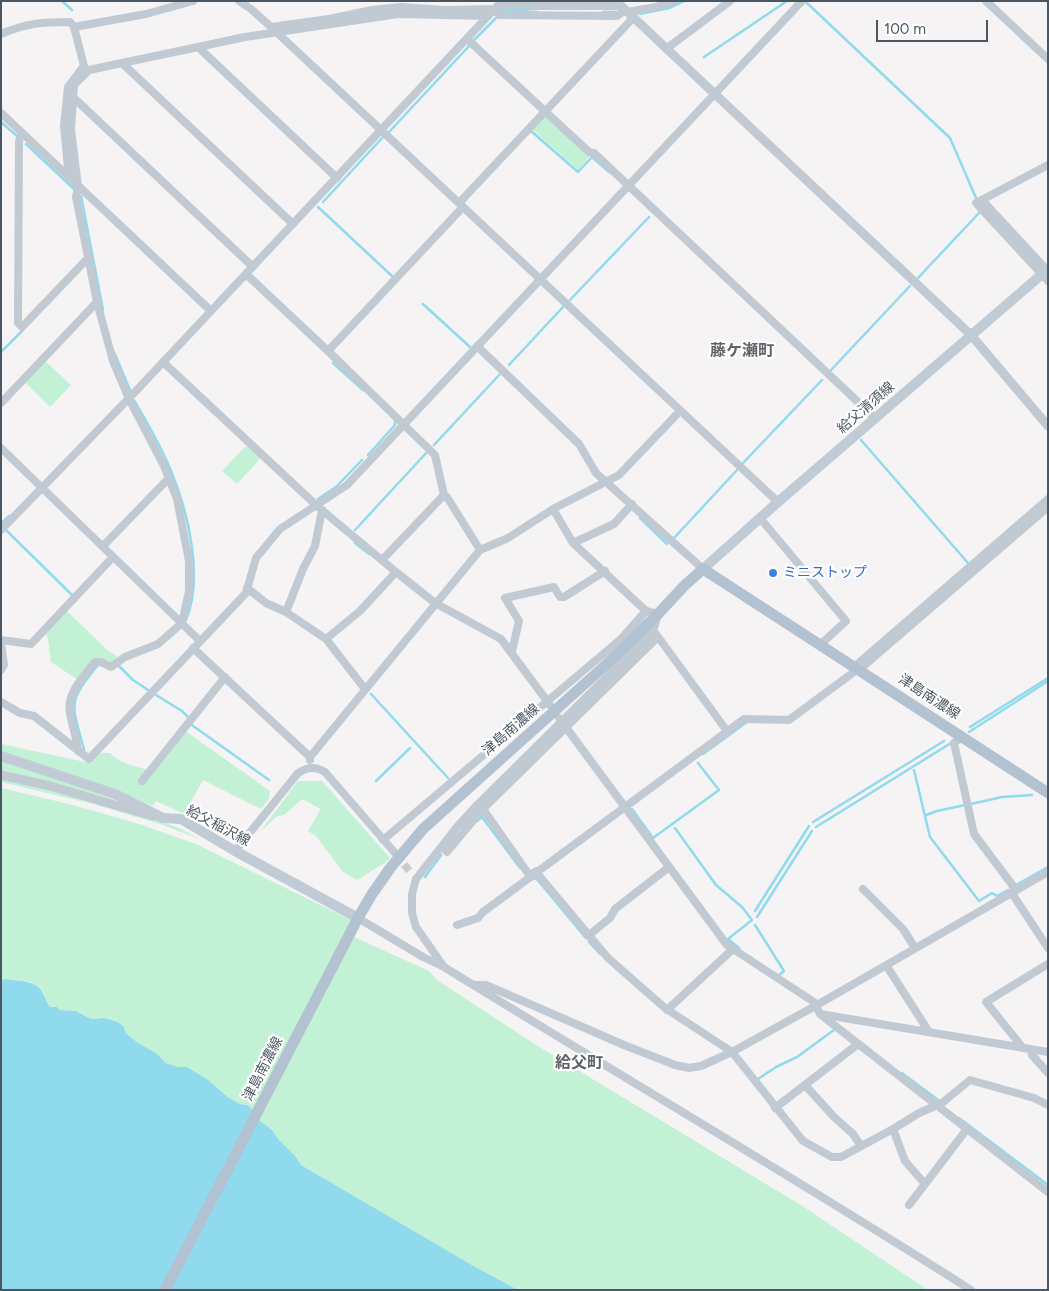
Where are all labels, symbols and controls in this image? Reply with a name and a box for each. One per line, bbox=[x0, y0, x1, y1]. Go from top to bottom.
scale bar bbox=[879, 10, 992, 42]
text: 100 m bbox=[884, 20, 926, 38]
district label: 藤ケ瀬町 bbox=[710, 341, 774, 361]
street label: 給父清須線 bbox=[834, 379, 898, 437]
place label: ミニストップ bbox=[783, 565, 867, 581]
marker: ミニストップ bbox=[767, 567, 779, 579]
street label: 津島南濃線 bbox=[895, 671, 963, 723]
street label: 津島南濃線 bbox=[479, 701, 543, 759]
street label: 給父稲沢線 bbox=[183, 802, 253, 850]
street label: 津島南濃線 bbox=[240, 1034, 286, 1104]
district label: 給父町 bbox=[555, 1053, 603, 1073]

